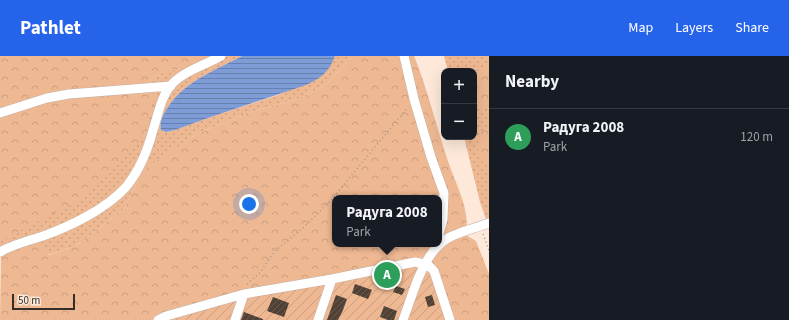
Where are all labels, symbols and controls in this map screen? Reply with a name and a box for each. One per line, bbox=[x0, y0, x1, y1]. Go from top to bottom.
text: Pathlet bbox=[20, 15, 81, 42]
text: Map bbox=[628, 18, 653, 38]
text: Layers bbox=[675, 18, 713, 38]
text: Share bbox=[735, 18, 769, 38]
map controls bbox=[441, 68, 477, 140]
button: + bbox=[441, 68, 477, 104]
text: Nearby bbox=[505, 70, 559, 94]
button: − bbox=[441, 104, 477, 140]
text: Радуга 2008 bbox=[543, 117, 624, 138]
text: A bbox=[514, 128, 522, 146]
text: 120 m bbox=[740, 128, 773, 146]
text: Park bbox=[543, 138, 567, 156]
your location bbox=[239, 194, 259, 214]
popup bbox=[332, 195, 442, 247]
text: Радуга 2008 bbox=[346, 202, 428, 223]
text: Park bbox=[346, 223, 371, 241]
pin: A bbox=[374, 260, 400, 290]
scale bar bbox=[12, 292, 75, 311]
text: 50 m bbox=[18, 293, 40, 308]

